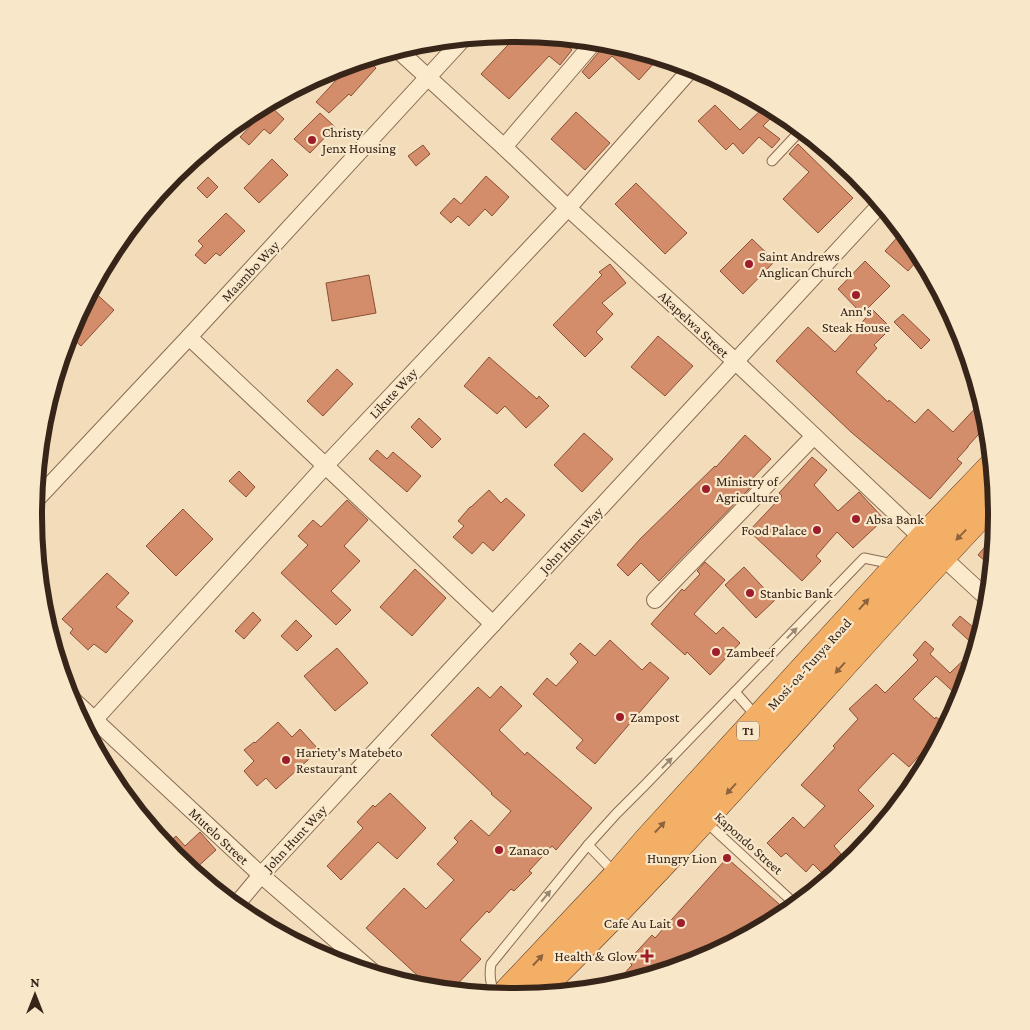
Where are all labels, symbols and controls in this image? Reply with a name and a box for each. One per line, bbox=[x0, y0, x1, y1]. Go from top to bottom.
place label: Christy Jenx Housing bbox=[320, 124, 396, 156]
marker: Christy Jenx Housing bbox=[306, 134, 318, 146]
street label: Maambo Way bbox=[218, 237, 283, 305]
place label: Saint Andrews Anglican Church bbox=[759, 248, 853, 280]
marker: Saint Andrews Anglican Church bbox=[743, 258, 755, 270]
street label: Akapelwa Street bbox=[656, 287, 733, 361]
marker: Ann's Steak House bbox=[850, 289, 862, 301]
place label: Ann's Steak House bbox=[822, 303, 890, 335]
street label: Likute Way bbox=[366, 364, 421, 422]
place label: Ministry of Agriculture bbox=[716, 473, 779, 505]
marker: Ministry of Agriculture bbox=[700, 483, 712, 495]
street label: John Hunt Way bbox=[535, 503, 606, 578]
place label: Absa Bank bbox=[866, 511, 924, 527]
marker: Absa Bank bbox=[850, 513, 862, 525]
place label: Food Palace bbox=[741, 522, 807, 538]
marker: Food Palace bbox=[811, 524, 823, 536]
one-way arrow bbox=[955, 528, 967, 540]
place label: Stanbic Bank bbox=[760, 585, 833, 601]
marker: Stanbic Bank bbox=[744, 587, 756, 599]
one-way arrow bbox=[858, 598, 870, 610]
street label: Mosi-oa-Tunya Road bbox=[764, 614, 855, 713]
one-way arrow bbox=[786, 628, 798, 640]
place label: Zambeef bbox=[726, 644, 776, 660]
marker: Zambeef bbox=[710, 646, 722, 658]
one-way arrow bbox=[834, 661, 846, 673]
place label: Zampost bbox=[630, 709, 680, 725]
marker: Zampost bbox=[614, 711, 626, 723]
road number: T1 bbox=[737, 721, 759, 740]
place label: Hariety's Matebeto Restaurant bbox=[296, 744, 402, 776]
marker: Hariety's Matebeto Restaurant bbox=[280, 754, 292, 766]
one-way arrow bbox=[661, 757, 673, 769]
one-way arrow bbox=[725, 782, 737, 794]
street label: John Hunt Way bbox=[259, 801, 330, 876]
street label: Mutelo Street bbox=[186, 804, 252, 868]
street label: Kapondo Street bbox=[712, 808, 787, 878]
one-way arrow bbox=[654, 821, 666, 833]
place label: Zanaco bbox=[509, 842, 550, 858]
marker: Zanaco bbox=[493, 844, 505, 856]
place label: Hungry Lion bbox=[647, 850, 717, 866]
marker: Hungry Lion bbox=[721, 852, 733, 864]
one-way arrow bbox=[540, 891, 552, 903]
place label: Cafe Au Lait bbox=[604, 915, 671, 931]
marker: Cafe Au Lait bbox=[675, 917, 687, 929]
place label: Health & Glow bbox=[555, 948, 638, 964]
marker: Health & Glow bbox=[641, 950, 653, 962]
one-way arrow bbox=[532, 954, 544, 966]
north arrow bbox=[10, 970, 60, 1020]
text: N bbox=[30, 974, 40, 990]

